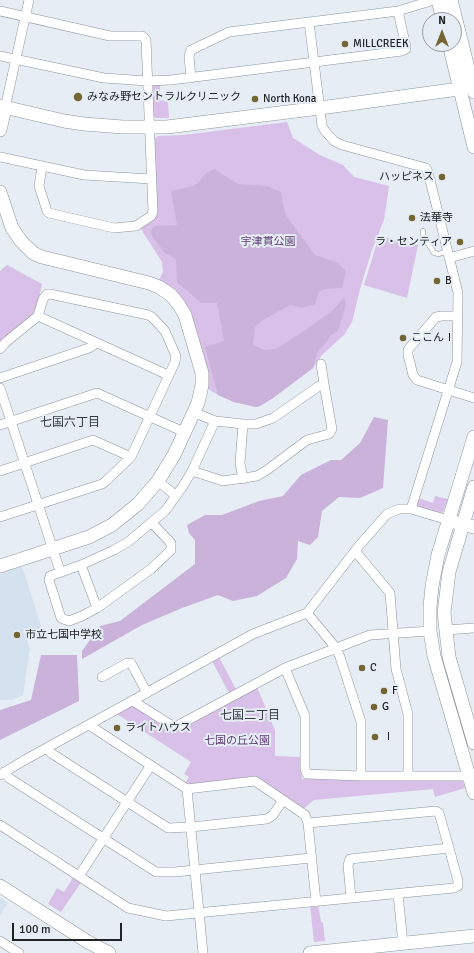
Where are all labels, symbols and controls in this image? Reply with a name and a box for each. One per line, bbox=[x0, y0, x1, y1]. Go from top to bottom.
north arrow bbox=[422, 12, 462, 52]
text: N bbox=[438, 14, 446, 27]
place label: MILLCREEK bbox=[353, 37, 408, 51]
marker: MILLCREEK bbox=[340, 39, 350, 49]
place label: みなみ野セントラルクリニック bbox=[87, 90, 241, 104]
marker: みなみ野セントラルクリニック bbox=[72, 91, 84, 103]
place label: North Kona bbox=[263, 92, 316, 106]
marker: North Kona bbox=[250, 94, 260, 104]
place label: ハッピネス bbox=[379, 170, 434, 184]
marker: ハッピネス bbox=[437, 172, 447, 182]
place label: 法華寺 bbox=[420, 211, 453, 225]
marker: 法華寺 bbox=[407, 213, 417, 223]
park label: 宇津貫公園 bbox=[241, 235, 295, 249]
place label: ラ・センティア bbox=[375, 235, 452, 249]
marker: ラ・センティア bbox=[455, 237, 465, 247]
place label: B bbox=[445, 274, 452, 288]
marker: B bbox=[432, 276, 442, 286]
place label: ここんⅠ bbox=[411, 331, 455, 345]
marker: ここんⅠ bbox=[398, 333, 408, 343]
district label: 七国六丁目 bbox=[40, 416, 100, 430]
place label: 市立七国中学校 bbox=[25, 628, 102, 642]
marker: 市立七国中学校 bbox=[12, 630, 22, 640]
place label: C bbox=[370, 661, 377, 675]
marker: C bbox=[357, 663, 367, 673]
place label: F bbox=[392, 684, 398, 698]
marker: F bbox=[379, 686, 389, 696]
place label: G bbox=[382, 700, 389, 714]
marker: G bbox=[369, 702, 379, 712]
district label: 七国二丁目 bbox=[220, 709, 280, 723]
place label: ライトハウス bbox=[125, 721, 191, 735]
marker: ライトハウス bbox=[112, 723, 122, 733]
place label: Ⅰ bbox=[383, 730, 394, 744]
marker: Ⅰ bbox=[370, 732, 380, 742]
park label: 七国の丘公園 bbox=[204, 734, 270, 748]
scale bar bbox=[14, 915, 124, 941]
text: 100 m bbox=[19, 922, 51, 937]

